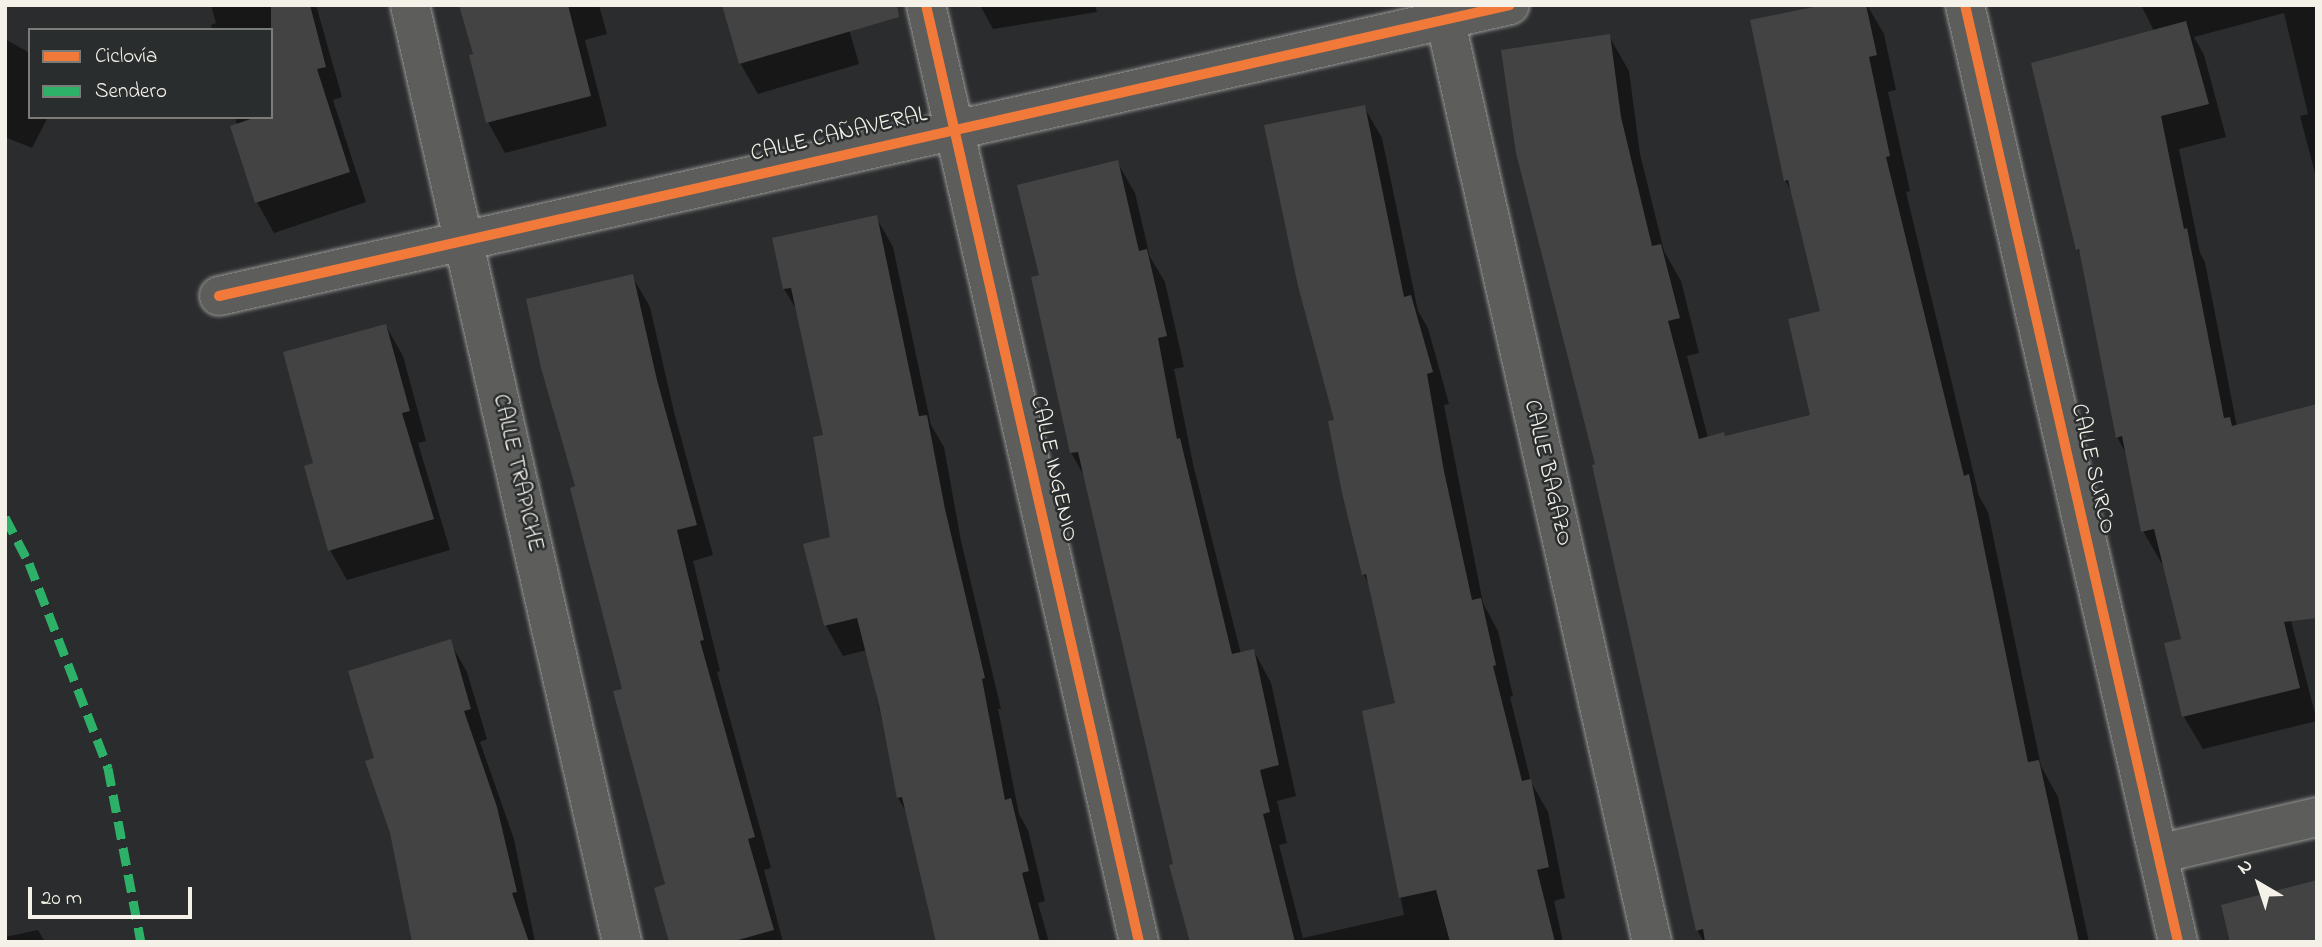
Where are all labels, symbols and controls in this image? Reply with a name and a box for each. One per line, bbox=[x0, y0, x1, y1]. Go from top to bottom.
legend bbox=[28, 28, 273, 119]
text: Ciclovía bbox=[95, 42, 157, 72]
text: Sendero bbox=[95, 77, 167, 107]
street label: CALLE CAÑAVERAL bbox=[748, 101, 930, 169]
street label: CALLE TRAPICHE bbox=[485, 392, 549, 554]
street label: CALLE INGENIO bbox=[1023, 393, 1083, 545]
street label: CALLE BAGAZO bbox=[1517, 397, 1577, 549]
street label: CALLE SURCO bbox=[2064, 401, 2120, 537]
north arrow bbox=[2224, 849, 2294, 919]
text: N bbox=[2232, 853, 2259, 882]
scale bar bbox=[32, 874, 196, 918]
text: 20 m bbox=[41, 884, 82, 914]

